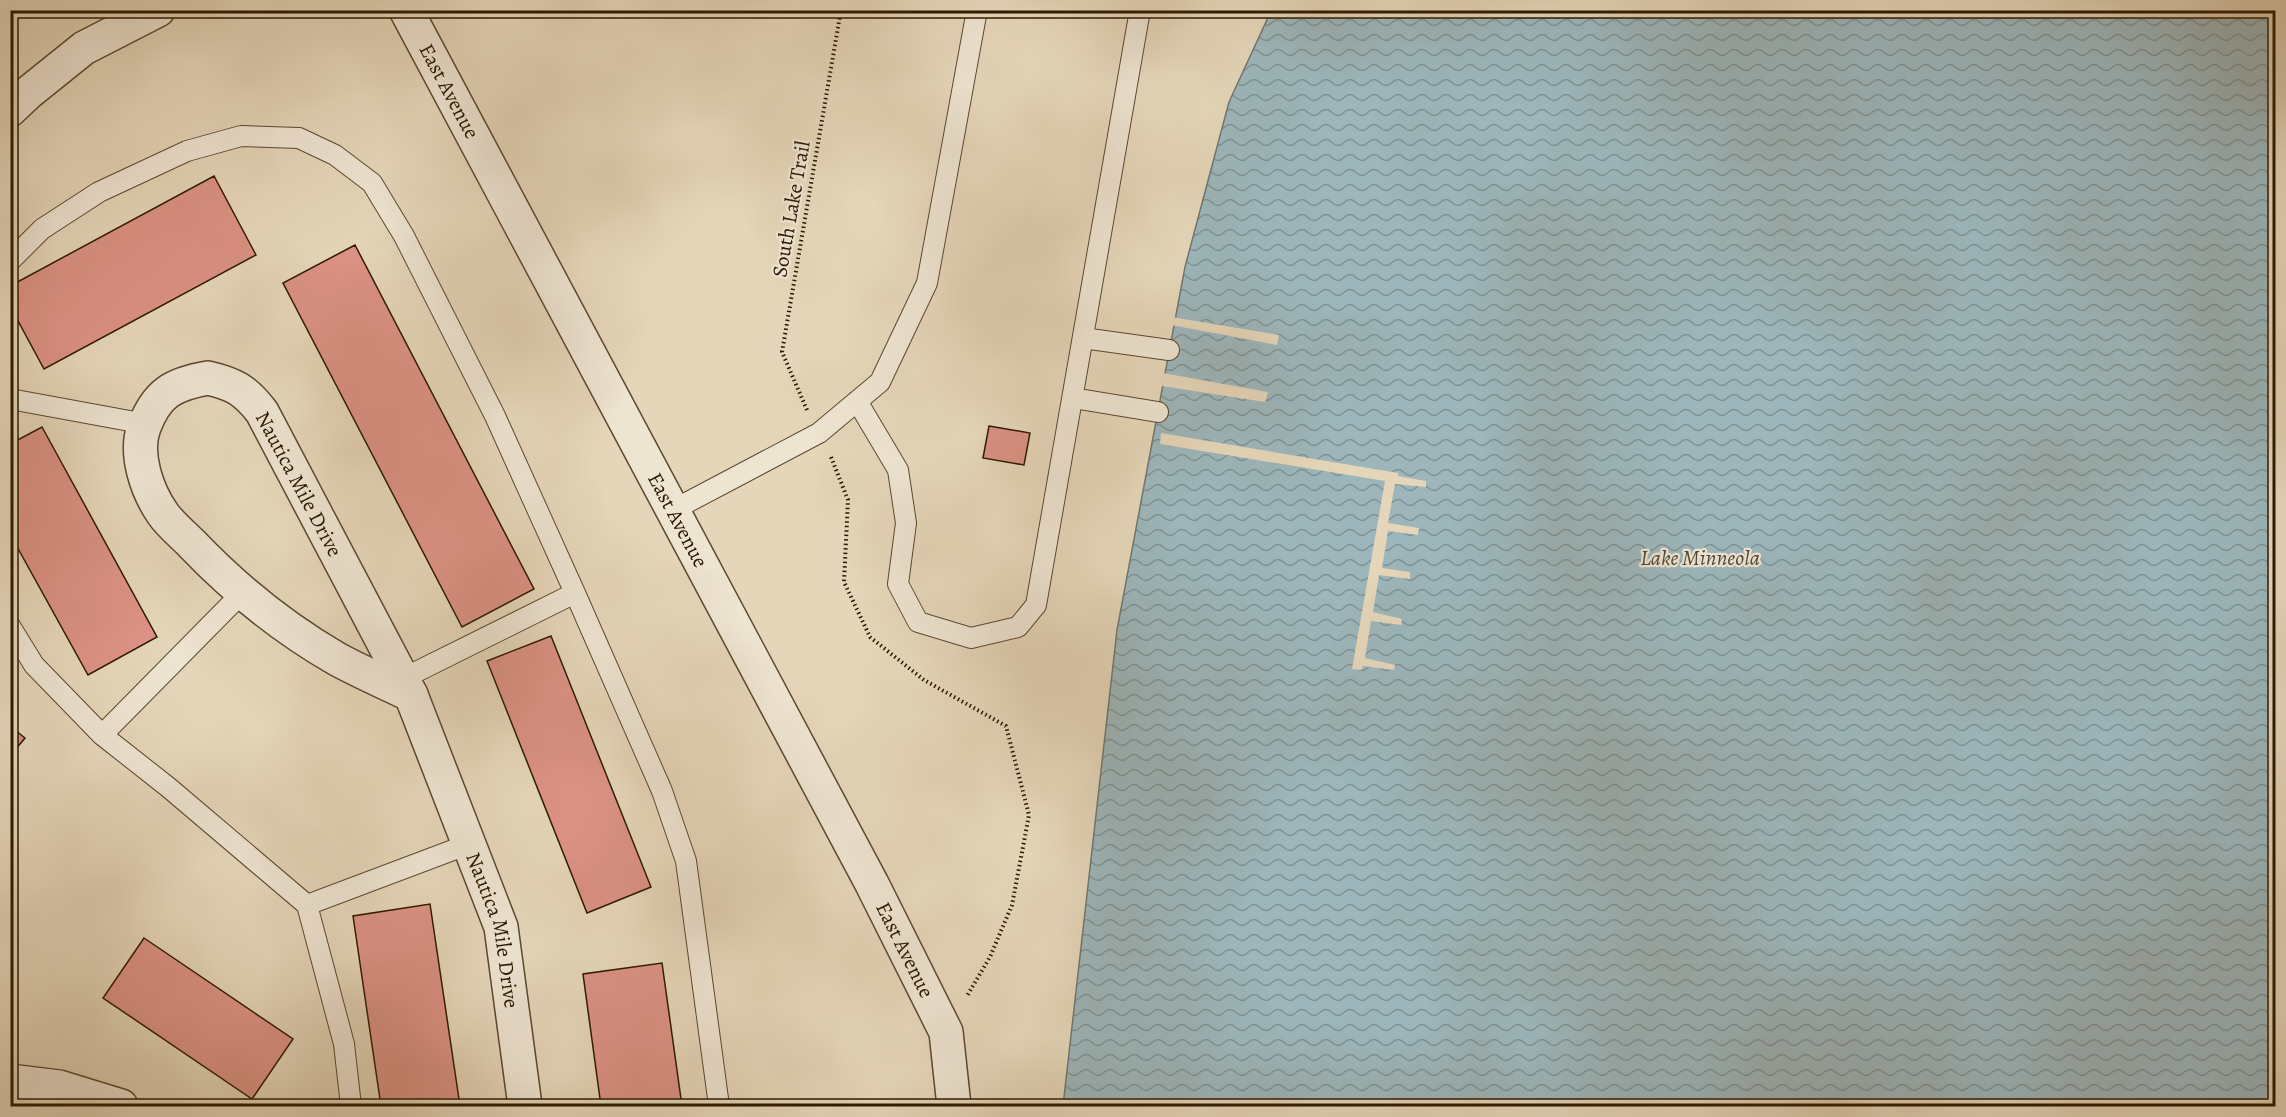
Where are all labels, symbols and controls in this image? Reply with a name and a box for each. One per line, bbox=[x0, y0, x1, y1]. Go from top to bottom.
street label: East Avenue bbox=[412, 39, 486, 144]
street label: South Lake Trail bbox=[765, 138, 817, 280]
street label: Nautica Mile Drive bbox=[249, 407, 349, 561]
street label: East Avenue bbox=[641, 468, 715, 572]
water label: Lake Minneola bbox=[1640, 543, 1760, 573]
street label: Nautica Mile Drive bbox=[459, 848, 526, 1010]
street label: East Avenue bbox=[869, 897, 941, 1003]

